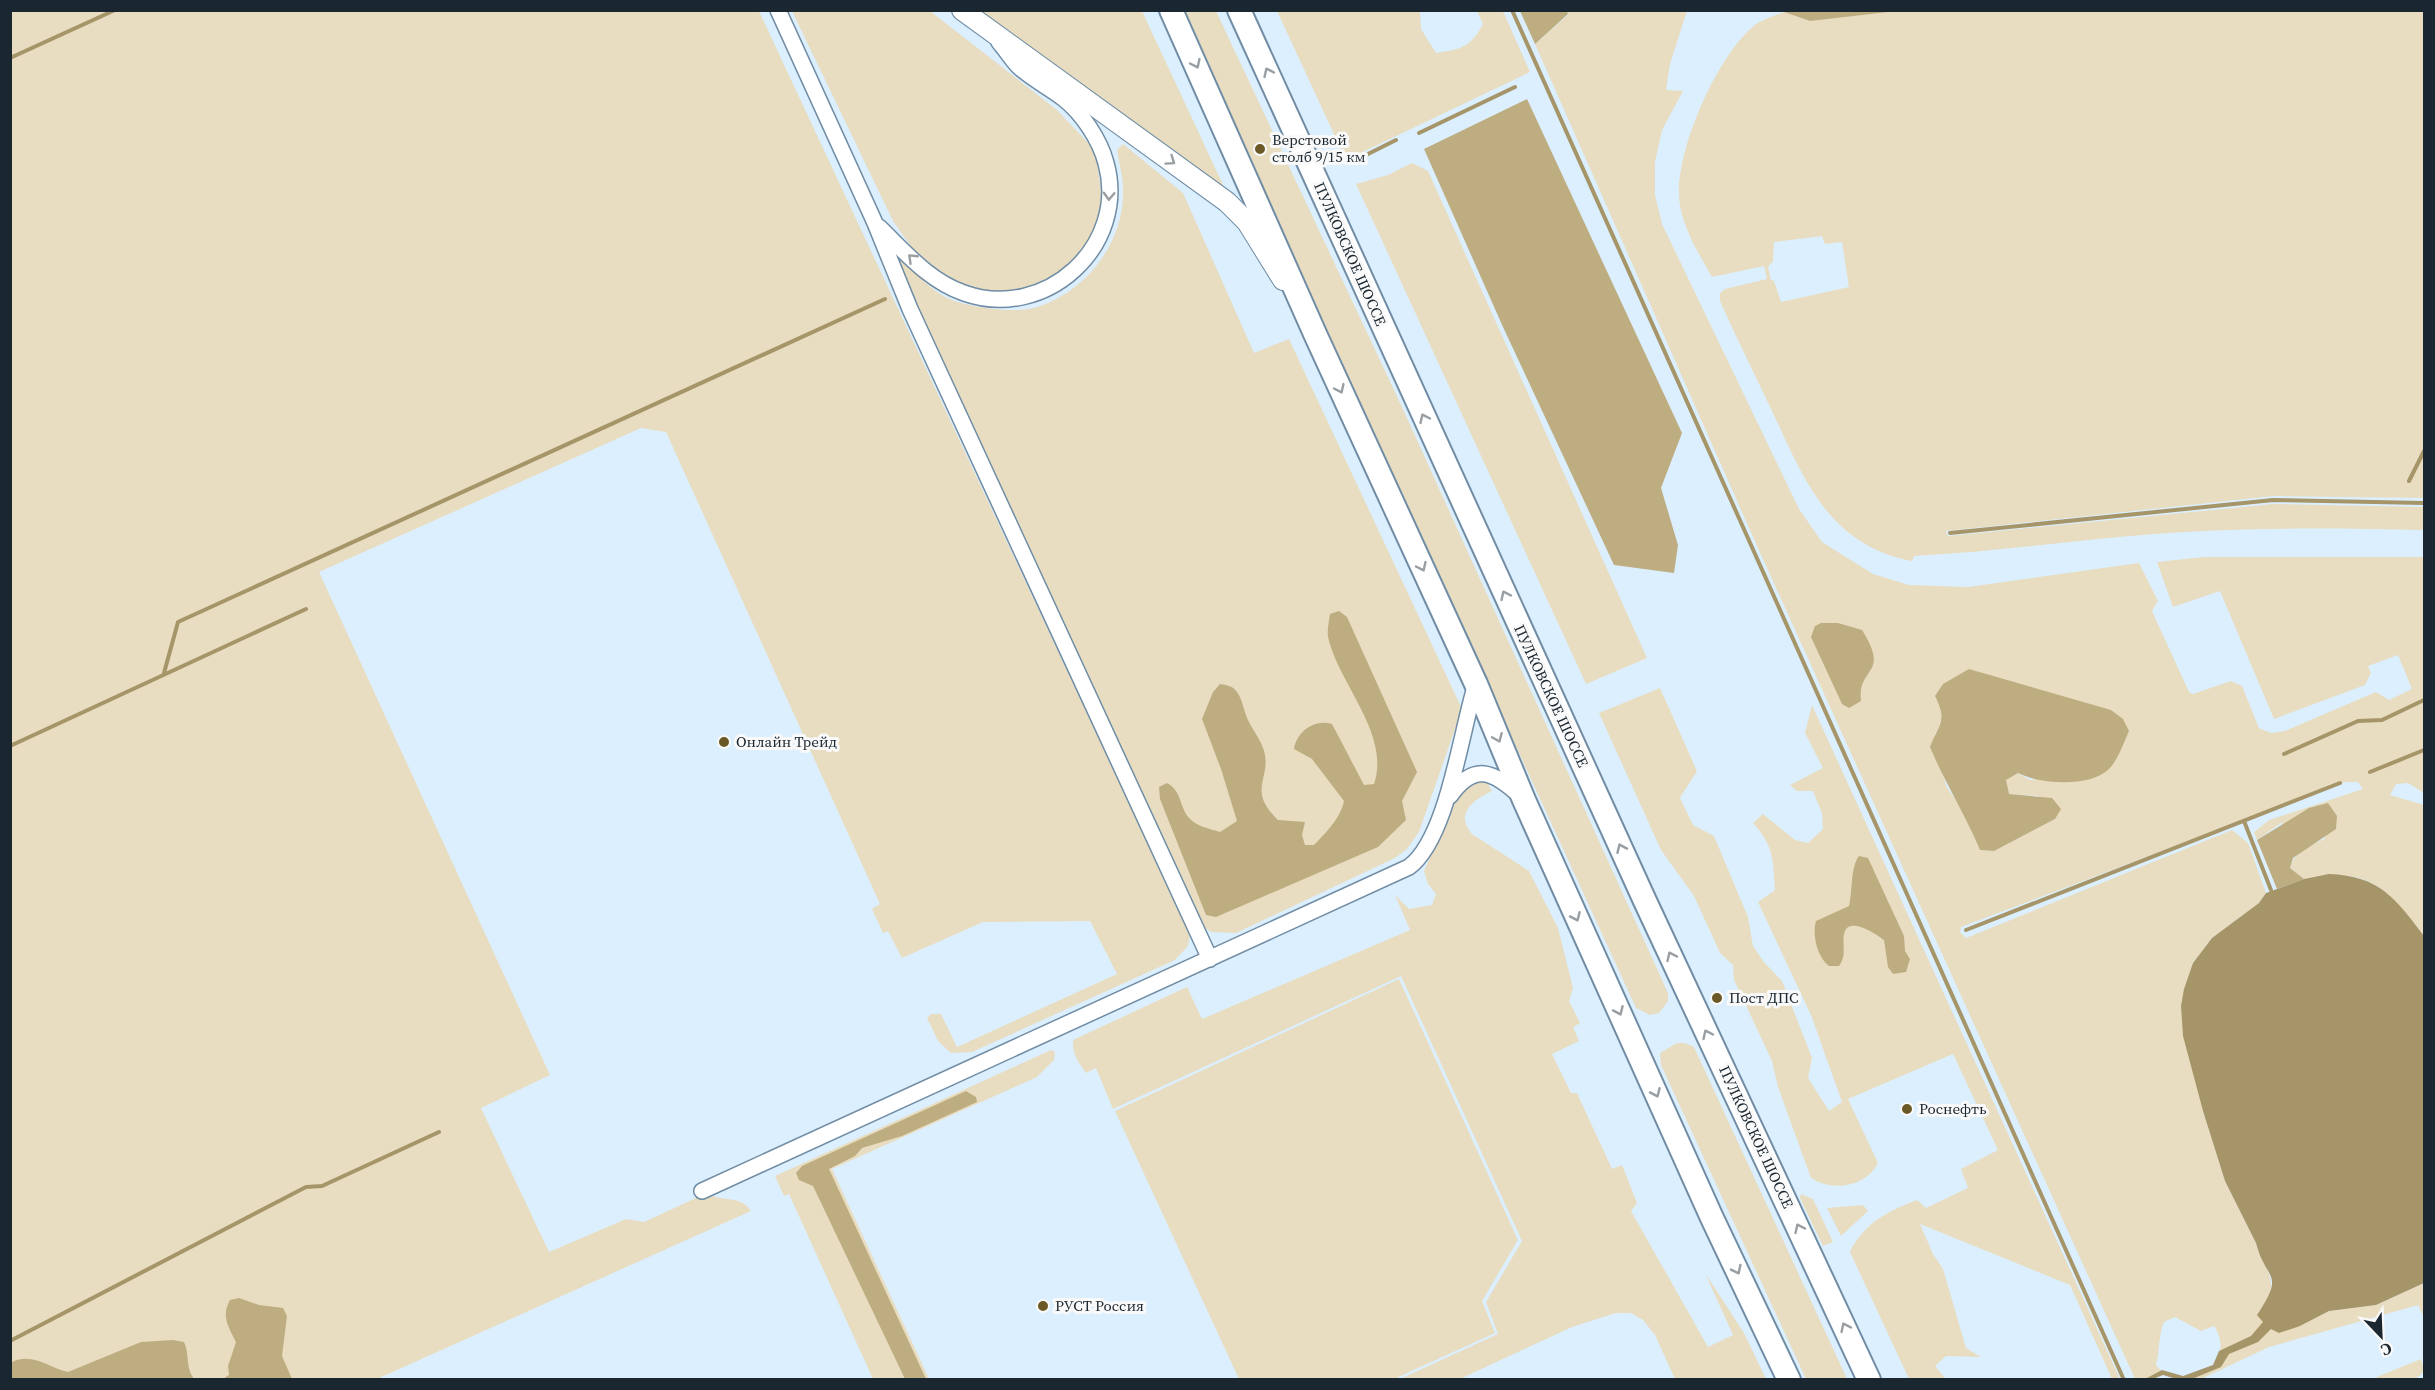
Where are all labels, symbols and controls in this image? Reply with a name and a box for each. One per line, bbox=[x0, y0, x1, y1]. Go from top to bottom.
one-way arrow bbox=[1188, 57, 1200, 68]
one-way arrow bbox=[1263, 67, 1275, 78]
place label: Верстовой столб 9/15 км bbox=[1272, 129, 1366, 167]
marker: Верстовой столб 9/15 км bbox=[1253, 142, 1267, 156]
one-way arrow bbox=[1164, 154, 1175, 165]
street label: ПУЛКОВСКОЕ ШОССЕ bbox=[1309, 179, 1392, 329]
one-way arrow bbox=[1102, 192, 1115, 201]
one-way arrow bbox=[908, 254, 918, 265]
one-way arrow bbox=[1333, 383, 1345, 394]
one-way arrow bbox=[1419, 414, 1431, 425]
one-way arrow bbox=[1414, 560, 1426, 571]
one-way arrow bbox=[1500, 591, 1512, 602]
street label: ПУЛКОВСКОЕ ШОССЕ bbox=[1509, 621, 1594, 771]
place label: Онлайн Трейд bbox=[736, 731, 837, 752]
one-way arrow bbox=[1491, 731, 1503, 742]
marker: Онлайн Трейд bbox=[717, 735, 731, 749]
one-way arrow bbox=[1616, 843, 1628, 854]
one-way arrow bbox=[1569, 910, 1581, 921]
one-way arrow bbox=[1666, 952, 1678, 963]
place label: Пост ДПС bbox=[1729, 987, 1798, 1008]
marker: Пост ДПС bbox=[1710, 991, 1724, 1005]
one-way arrow bbox=[1612, 1005, 1624, 1016]
one-way arrow bbox=[1703, 1030, 1715, 1041]
street label: ПУЛКОВСКОЕ ШОССЕ bbox=[1714, 1062, 1799, 1212]
one-way arrow bbox=[1649, 1087, 1661, 1098]
place label: Роснефть bbox=[1919, 1098, 1987, 1119]
marker: Роснефть bbox=[1900, 1102, 1914, 1116]
one-way arrow bbox=[1795, 1223, 1807, 1234]
one-way arrow bbox=[1729, 1264, 1741, 1275]
place label: РУСТ Россия bbox=[1055, 1295, 1144, 1316]
marker: РУСТ Россия bbox=[1036, 1299, 1050, 1313]
north arrow bbox=[2351, 1306, 2411, 1366]
one-way arrow bbox=[1840, 1322, 1852, 1333]
text: С bbox=[2378, 1338, 2396, 1362]

